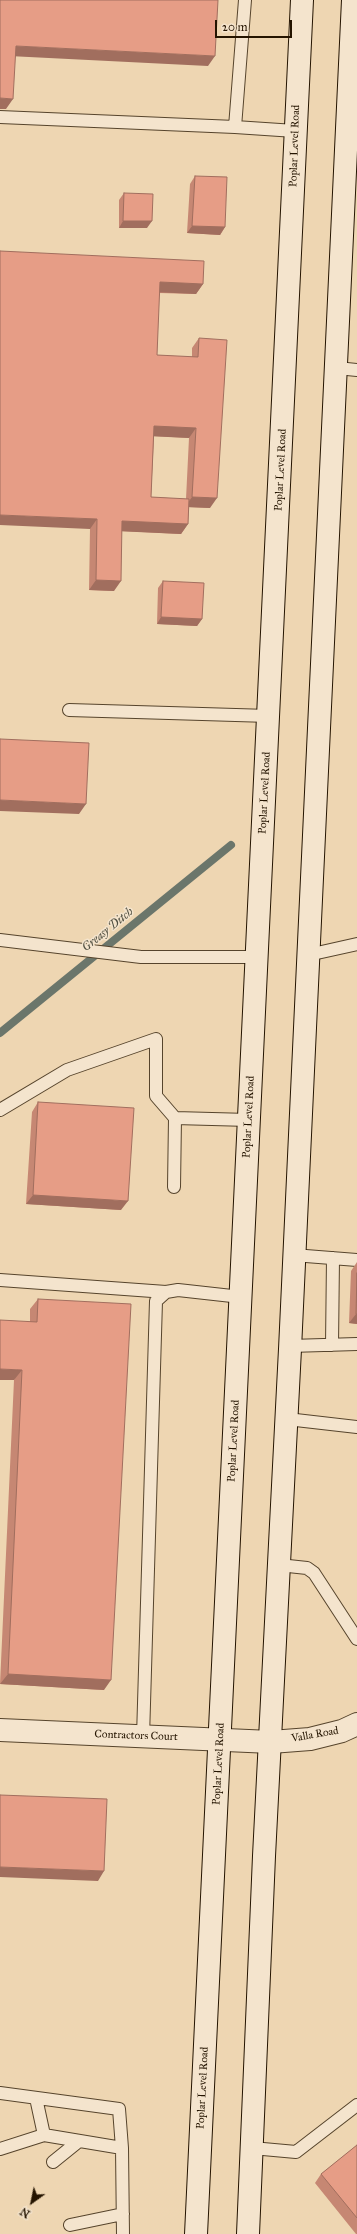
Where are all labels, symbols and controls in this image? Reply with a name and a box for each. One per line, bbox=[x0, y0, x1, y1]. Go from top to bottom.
scale bar bbox=[217, 12, 294, 38]
text: 20 m bbox=[222, 20, 248, 34]
street label: Poplar Level Road bbox=[287, 105, 303, 187]
street label: Poplar Level Road bbox=[272, 429, 290, 511]
street label: Poplar Level Road bbox=[256, 752, 274, 834]
water label: Greasy Ditch bbox=[79, 905, 137, 955]
street label: Poplar Level Road bbox=[240, 1076, 258, 1158]
street label: Poplar Level Road bbox=[225, 1400, 243, 1482]
street label: Poplar Level Road bbox=[210, 1723, 228, 1805]
street label: Valla Road bbox=[290, 1724, 340, 1746]
street label: Contractors Court bbox=[94, 1728, 178, 1744]
street label: Poplar Level Road bbox=[194, 2047, 212, 2129]
north arrow bbox=[12, 2182, 52, 2222]
text: N bbox=[18, 2204, 33, 2220]

